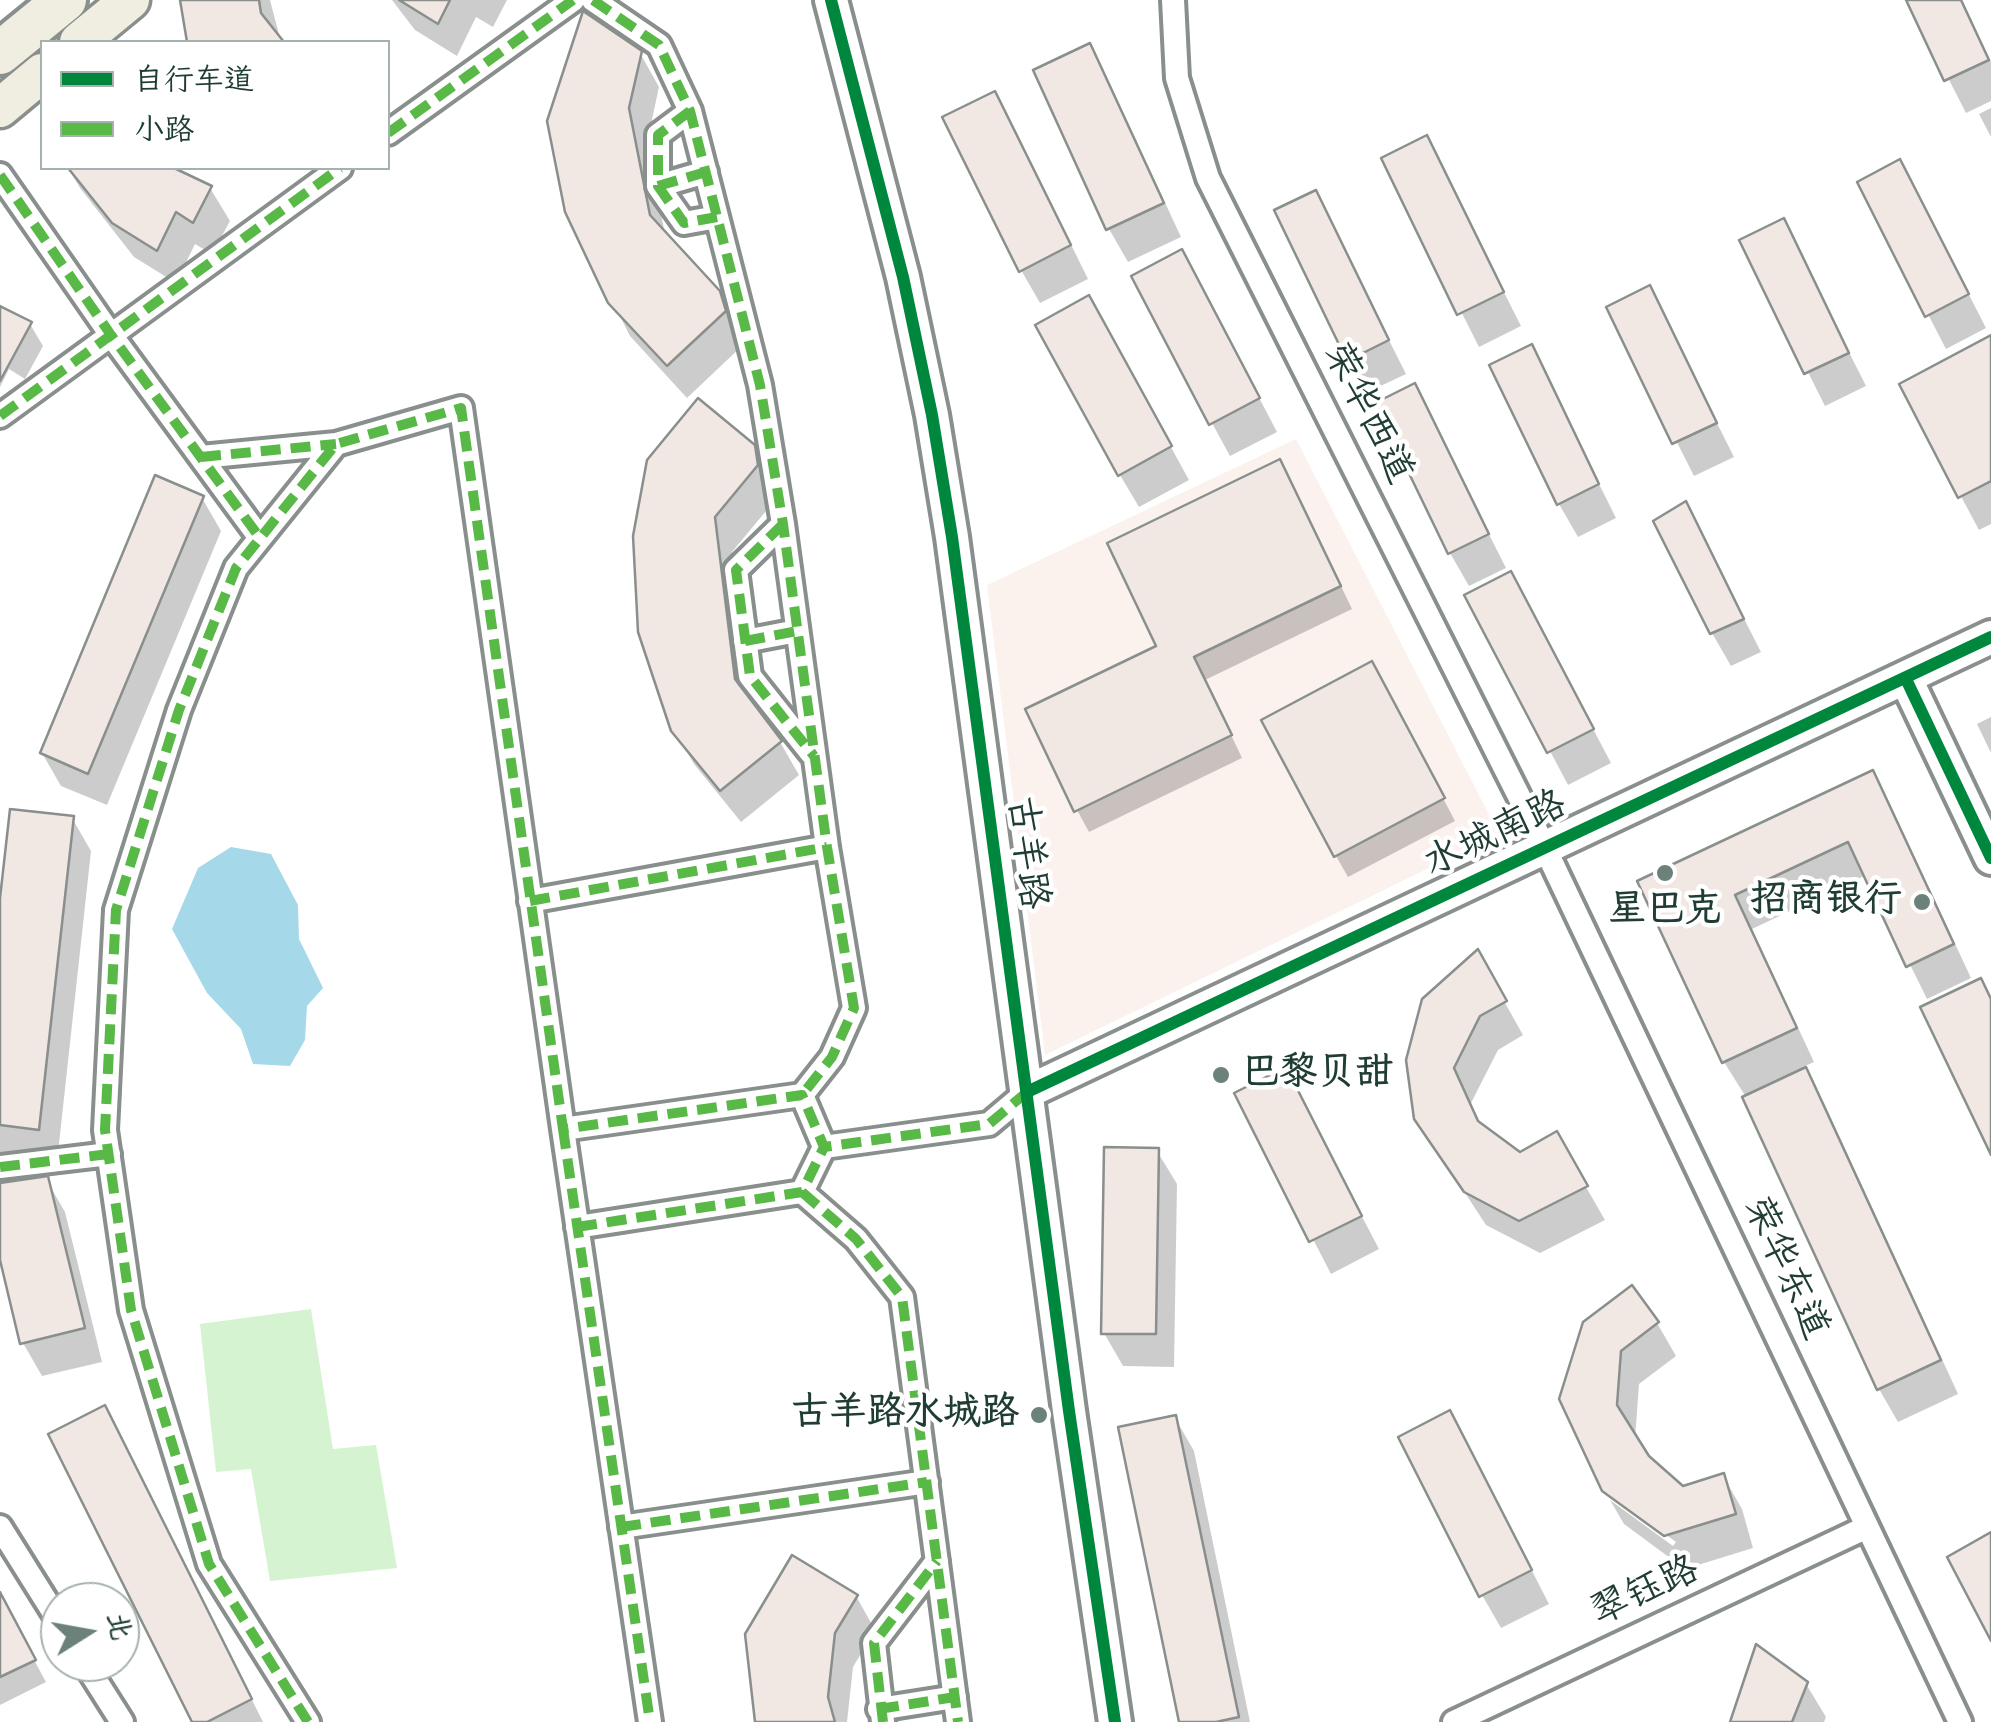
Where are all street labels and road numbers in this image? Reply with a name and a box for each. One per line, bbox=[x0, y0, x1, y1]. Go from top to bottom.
street label: 荣华西道 bbox=[1311, 336, 1421, 492]
street label: 水城南路 bbox=[1417, 783, 1575, 889]
street label: 古羊路 bbox=[995, 794, 1055, 912]
street label: 荣华东道 bbox=[1731, 1190, 1837, 1348]
street label: 翠钰路 bbox=[1585, 1548, 1707, 1638]

